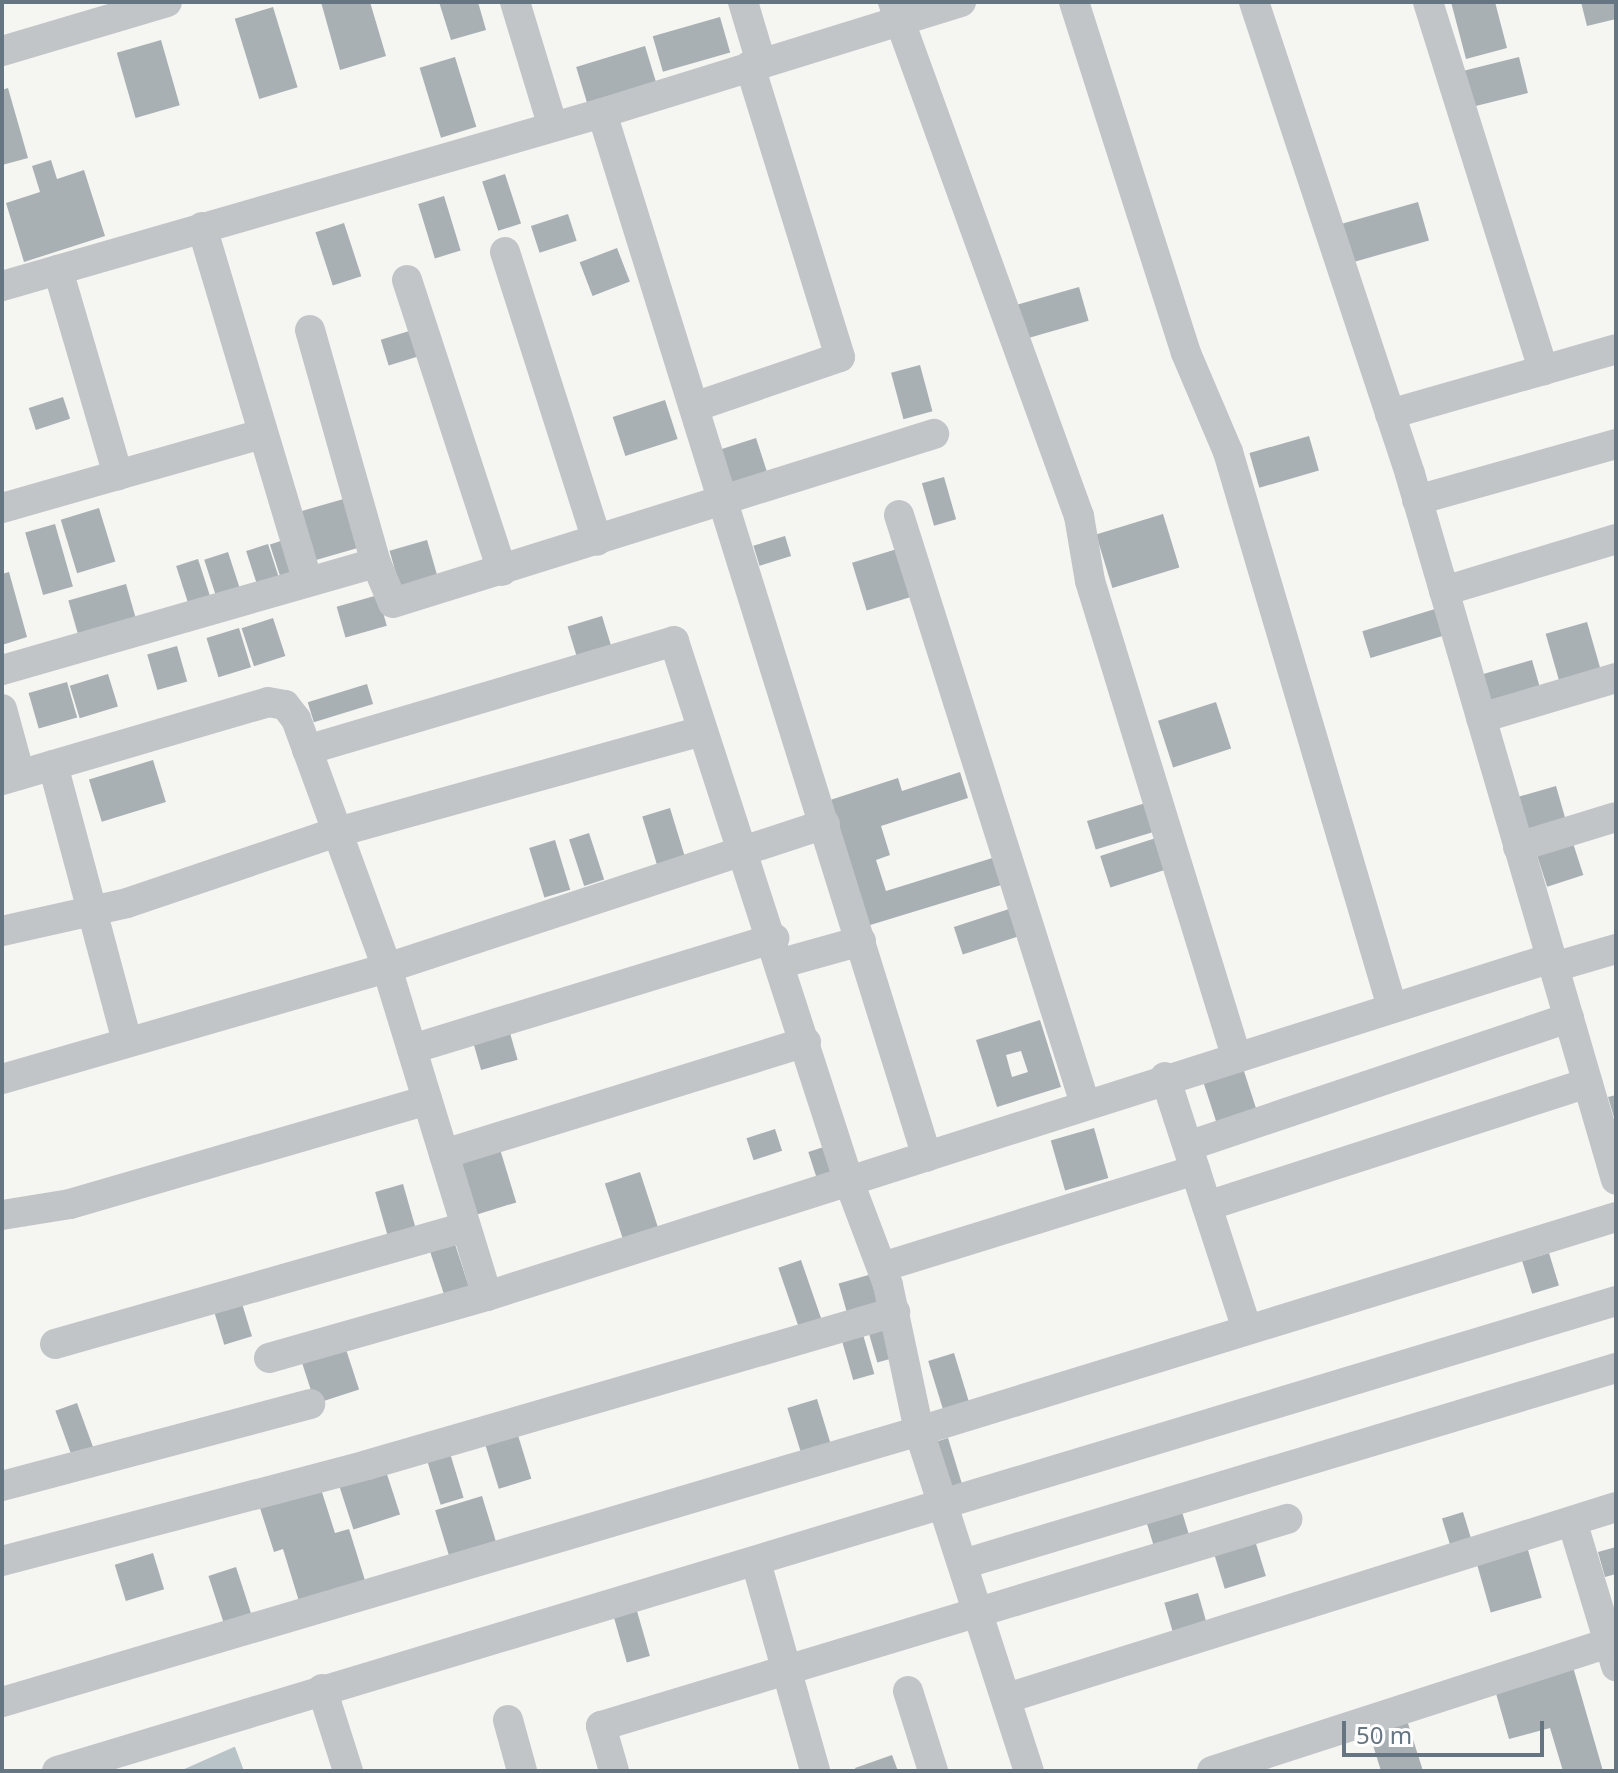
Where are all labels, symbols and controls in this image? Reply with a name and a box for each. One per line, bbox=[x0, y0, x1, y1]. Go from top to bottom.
scale bar bbox=[1346, 1705, 1548, 1755]
text: 50 m bbox=[1356, 1718, 1412, 1751]

